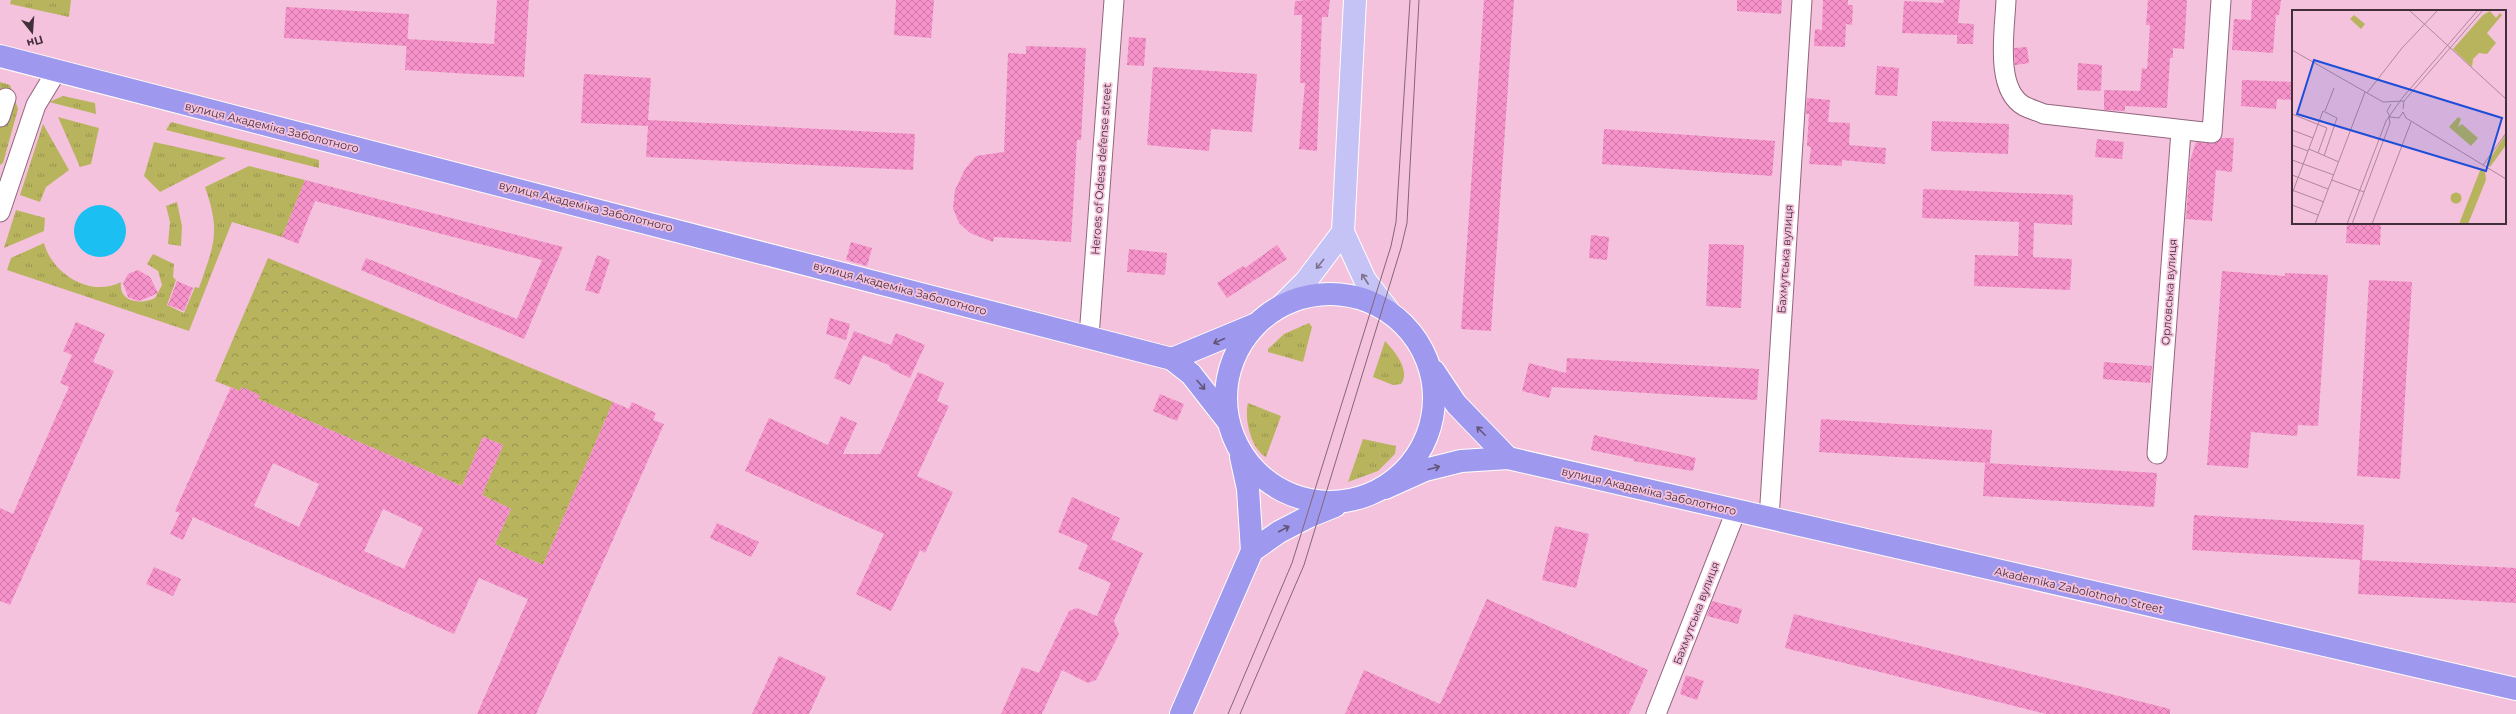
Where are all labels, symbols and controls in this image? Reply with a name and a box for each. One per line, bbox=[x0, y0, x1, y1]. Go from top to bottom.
inset map bbox=[2292, 10, 2506, 224]
north arrow bbox=[12, 12, 52, 52]
text: Пн bbox=[25, 32, 45, 51]
street label: Heroes of Odesa defense street bbox=[1088, 82, 1114, 255]
street label: вулиця Академіка Заболотного bbox=[183, 99, 361, 155]
street label: вулиця Академіка Заболотного bbox=[497, 178, 675, 234]
street label: Бахмутська вулиця bbox=[1774, 204, 1796, 314]
street label: Орловська вулиця bbox=[2158, 238, 2180, 346]
street label: вулиця Академіка Заболотного bbox=[812, 258, 988, 318]
one-way arrow bbox=[1316, 258, 1325, 269]
one-way arrow bbox=[1361, 274, 1369, 285]
one-way arrow bbox=[1214, 338, 1226, 345]
one-way arrow bbox=[1196, 380, 1205, 391]
one-way arrow bbox=[1476, 426, 1486, 436]
one-way arrow bbox=[1427, 464, 1440, 471]
street label: вулиця Академіка Заболотного bbox=[1560, 464, 1738, 518]
one-way arrow bbox=[1278, 524, 1290, 532]
street label: Бахмутська вулиця bbox=[1670, 560, 1722, 666]
street label: Akademika Zabolotnoho Street bbox=[1993, 564, 2165, 616]

